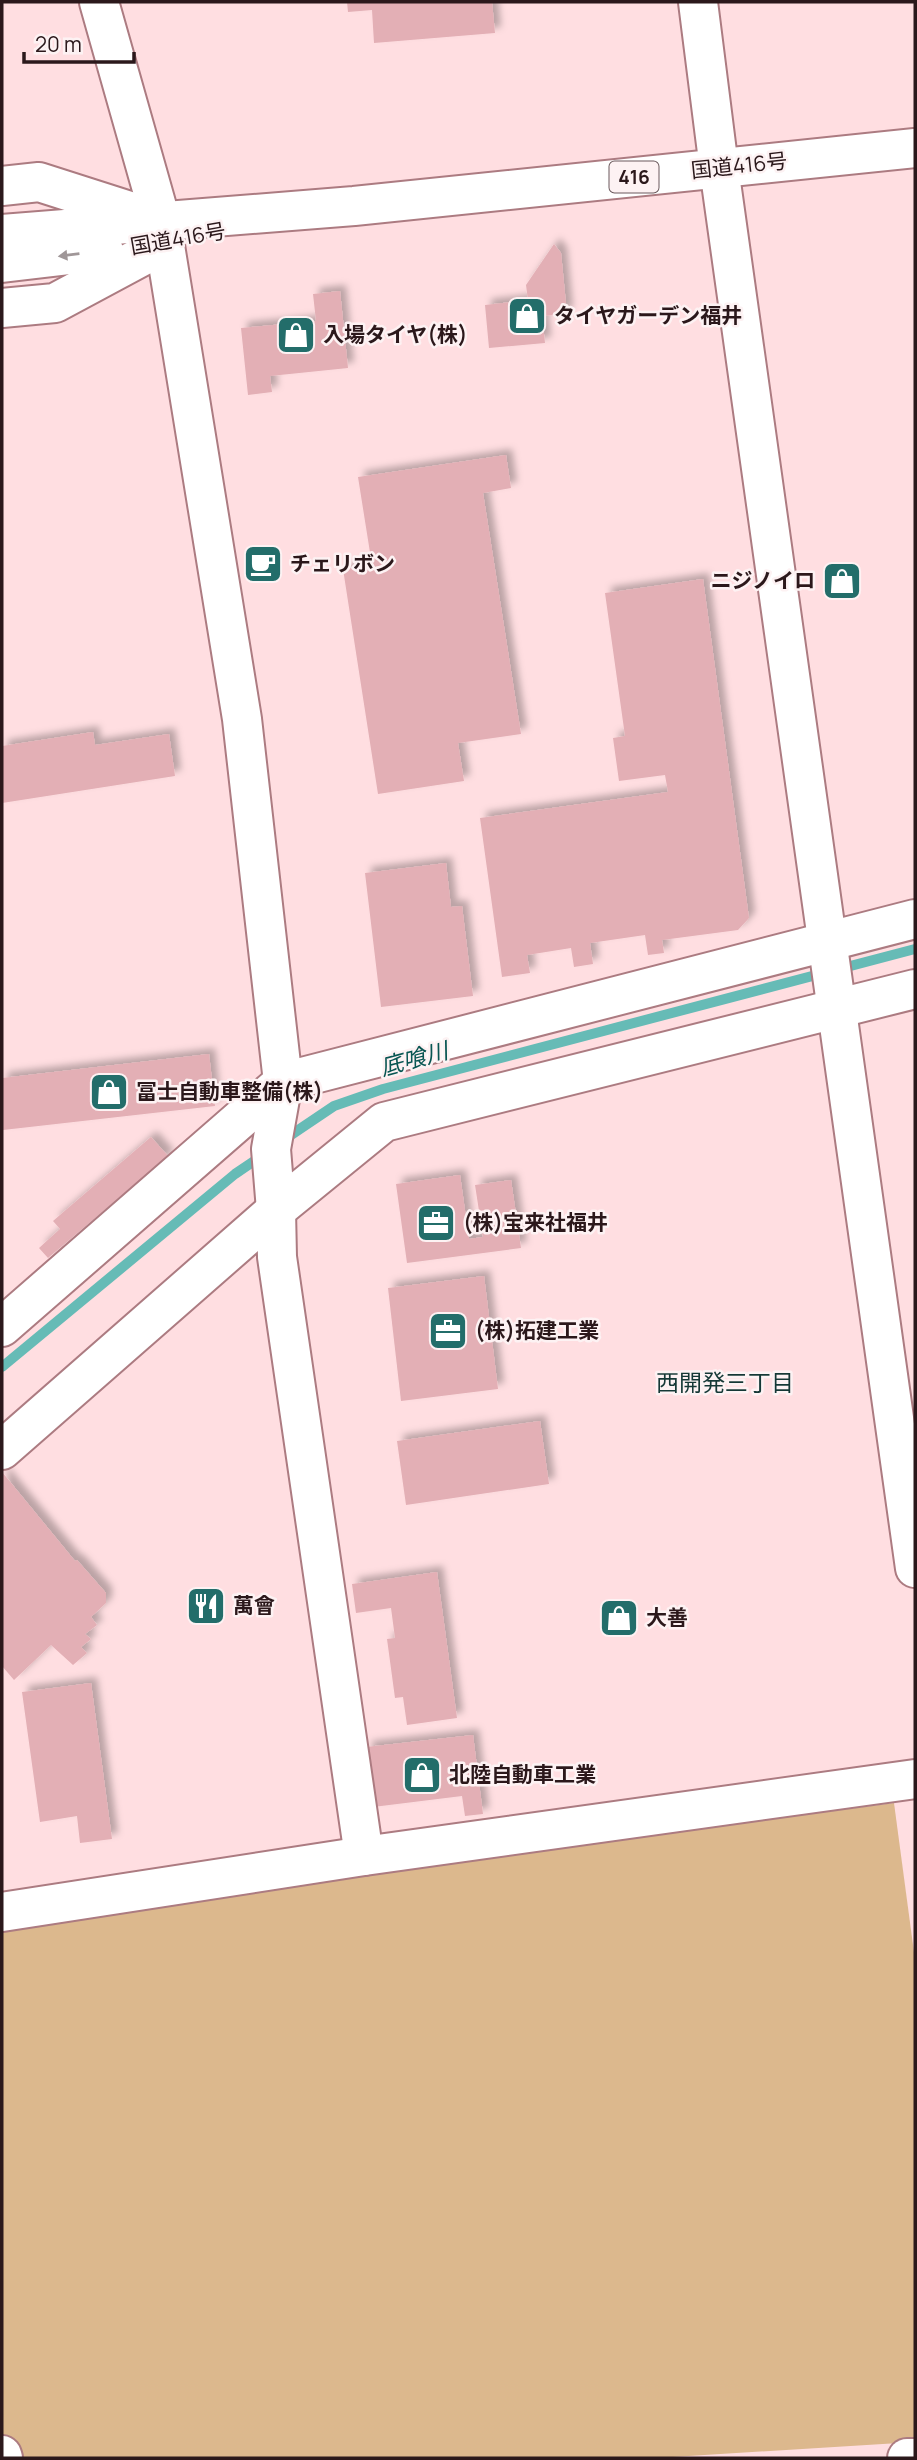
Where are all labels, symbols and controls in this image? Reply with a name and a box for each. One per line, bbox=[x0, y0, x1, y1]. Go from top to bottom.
scale bar bbox=[24, 21, 135, 65]
text: 20 m bbox=[35, 30, 82, 58]
street label: 国道416号 bbox=[689, 146, 788, 184]
road number: 416 bbox=[610, 162, 658, 192]
street label: 国道416号 bbox=[128, 216, 228, 260]
one-way arrow bbox=[58, 250, 80, 261]
shop icon: タイヤガーデン福井 bbox=[506, 295, 548, 337]
place label: タイヤガーデン福井 bbox=[554, 301, 742, 329]
shop icon: 入場タイヤ(株) bbox=[275, 314, 317, 356]
place label: 入場タイヤ(株) bbox=[323, 320, 467, 348]
cafe icon: チェリボン bbox=[242, 543, 284, 585]
place label: チェリボン bbox=[290, 549, 395, 577]
shop icon: ニジノイロ bbox=[821, 560, 863, 602]
place label: ニジノイロ bbox=[710, 566, 815, 594]
water label: 底喰川 bbox=[376, 1033, 454, 1082]
shop icon: 冨士自動車整備(株) bbox=[88, 1071, 130, 1113]
place label: 冨士自動車整備(株) bbox=[136, 1077, 323, 1105]
office icon: (株)宝来社福井 bbox=[415, 1202, 457, 1244]
place label: (株)宝来社福井 bbox=[463, 1208, 608, 1236]
office icon: (株)拓建工業 bbox=[427, 1310, 469, 1352]
place label: (株)拓建工業 bbox=[475, 1316, 599, 1344]
district label: 西開発三丁目 bbox=[656, 1366, 794, 1398]
restaurant icon: 萬會 bbox=[185, 1585, 227, 1627]
place label: 萬會 bbox=[233, 1591, 275, 1619]
shop icon: 大善 bbox=[598, 1597, 640, 1639]
place label: 大善 bbox=[646, 1603, 688, 1631]
shop icon: 北陸自動車工業 bbox=[401, 1754, 443, 1796]
place label: 北陸自動車工業 bbox=[449, 1760, 596, 1788]

